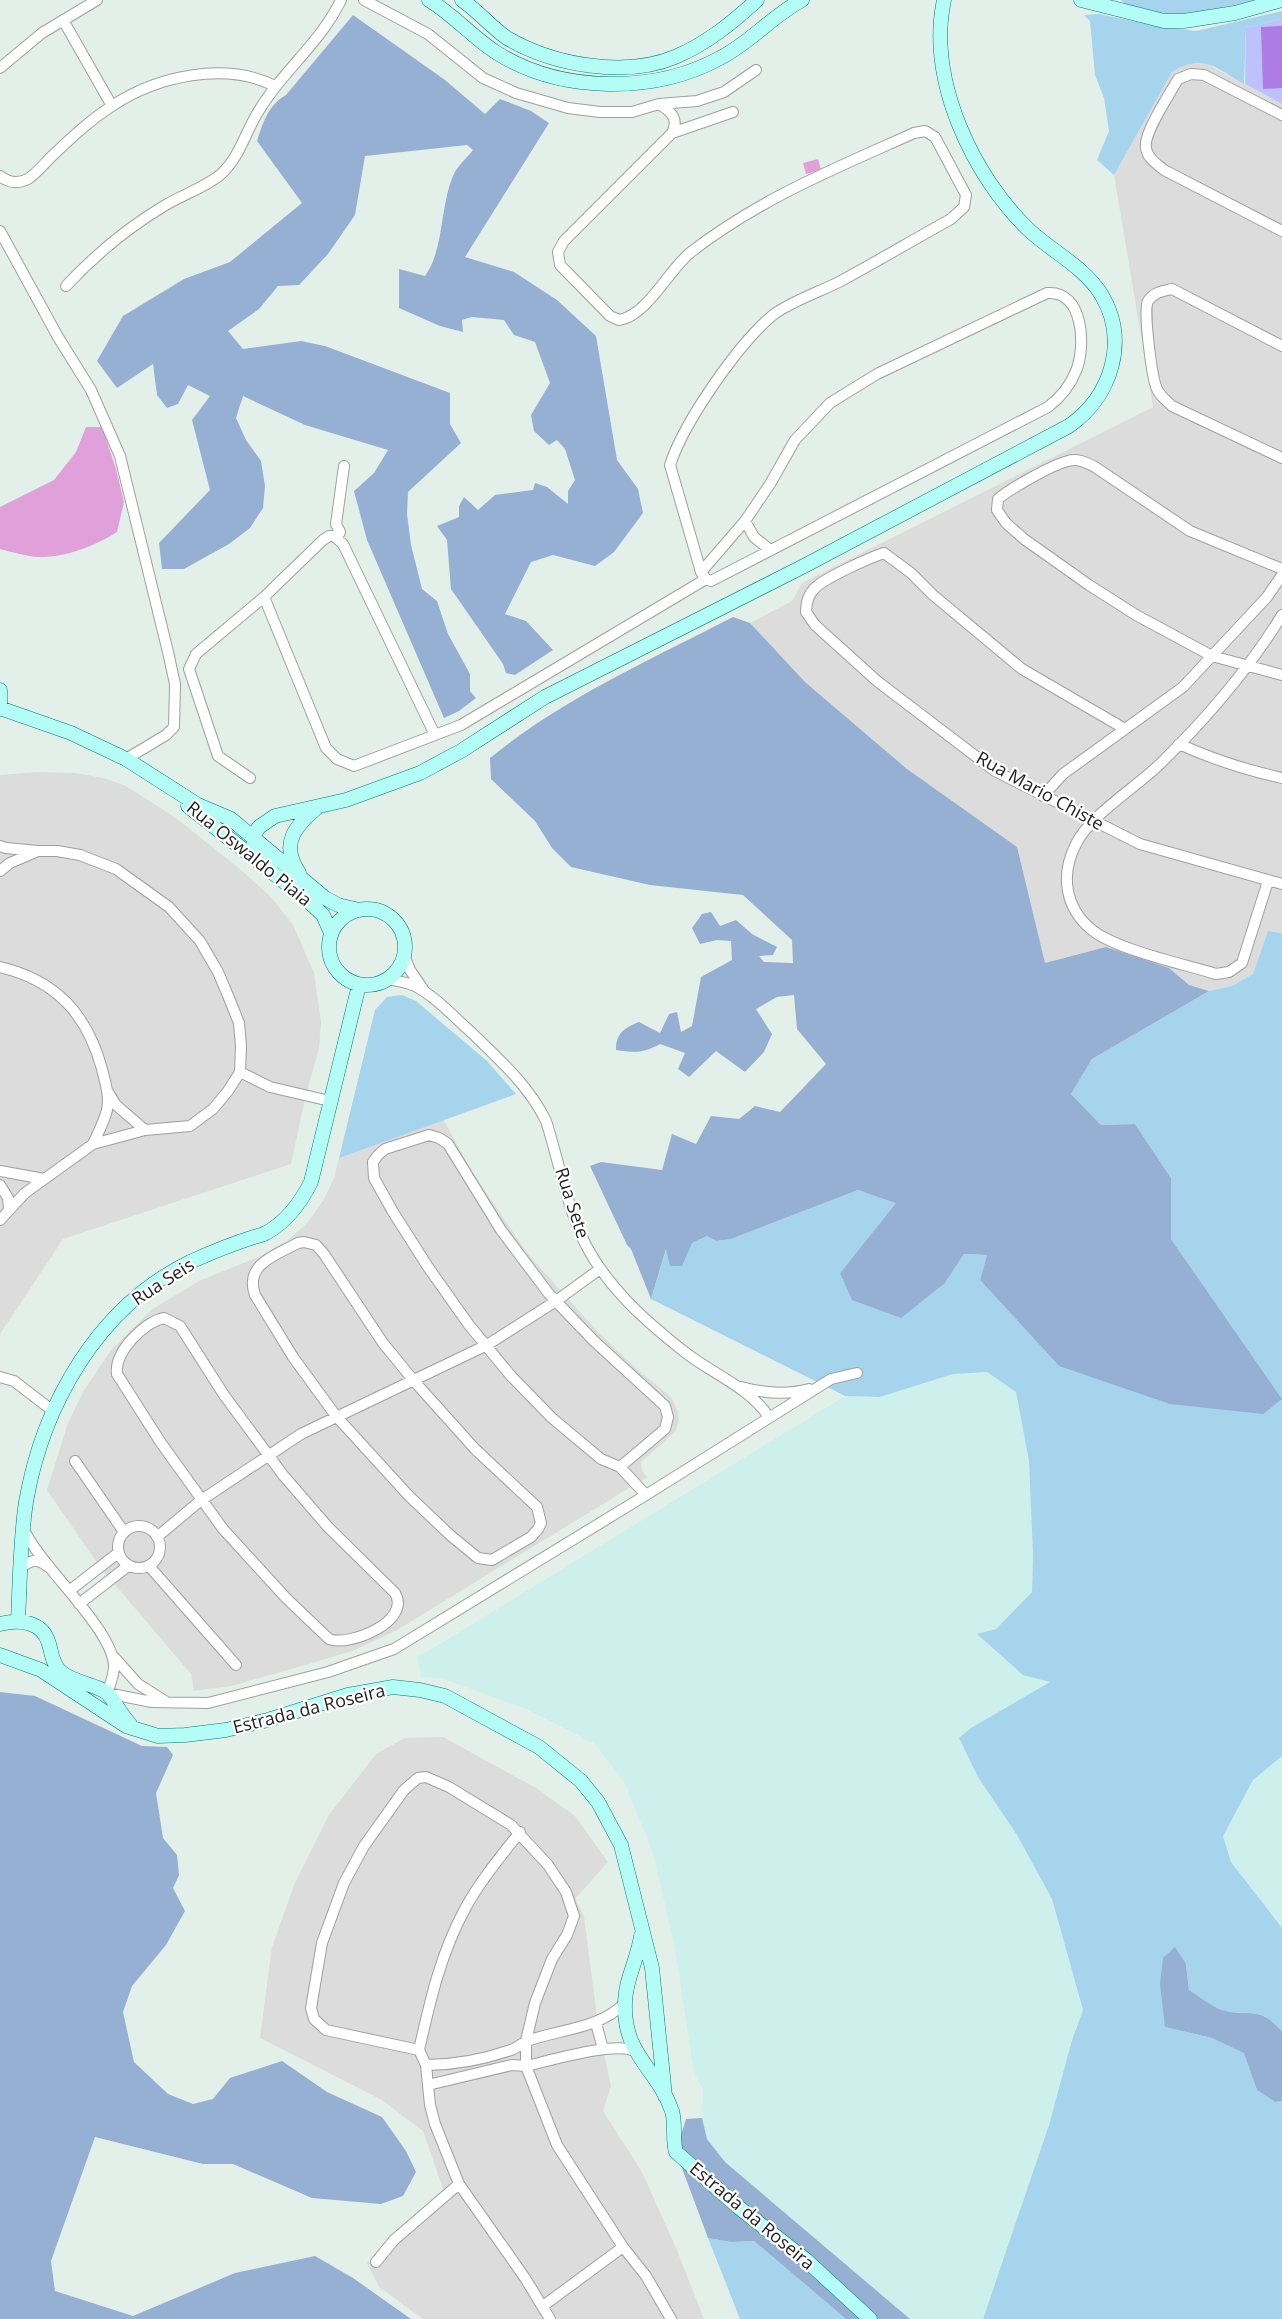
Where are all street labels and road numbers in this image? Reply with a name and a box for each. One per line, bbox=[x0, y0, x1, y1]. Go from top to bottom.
street label: Rua Mario Chiste bbox=[972, 745, 1109, 835]
street label: Rua Oswaldo Piaia bbox=[182, 795, 317, 911]
street label: Rua Sete bbox=[550, 1164, 596, 1241]
street label: Rua Seis bbox=[127, 1252, 198, 1310]
street label: Estrada da Roseira bbox=[230, 1677, 387, 1739]
street label: Estrada da Roseira bbox=[685, 2156, 820, 2275]

